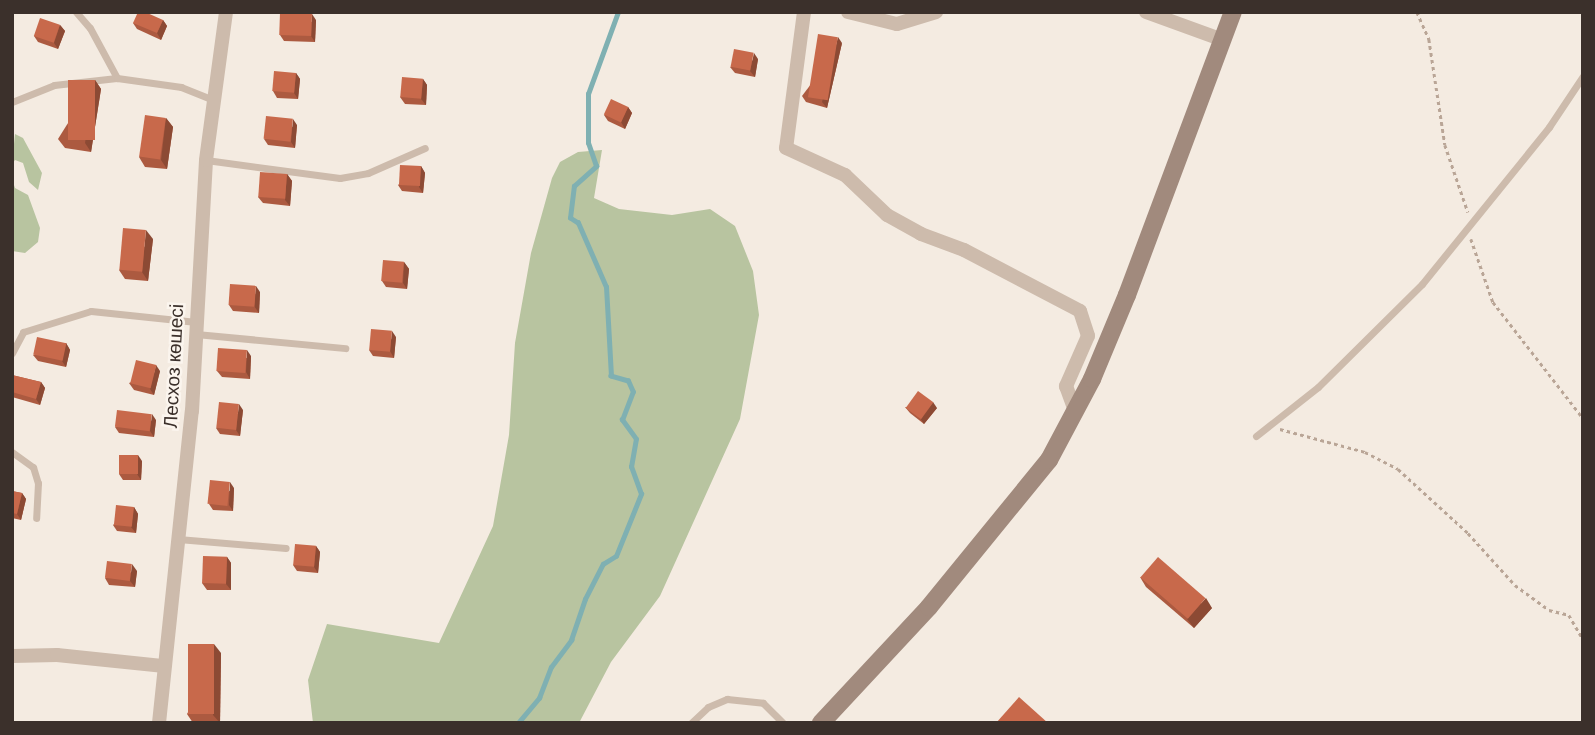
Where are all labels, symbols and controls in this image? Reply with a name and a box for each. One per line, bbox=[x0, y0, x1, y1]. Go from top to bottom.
street label: Лесхоз көшесі bbox=[159, 303, 189, 429]

